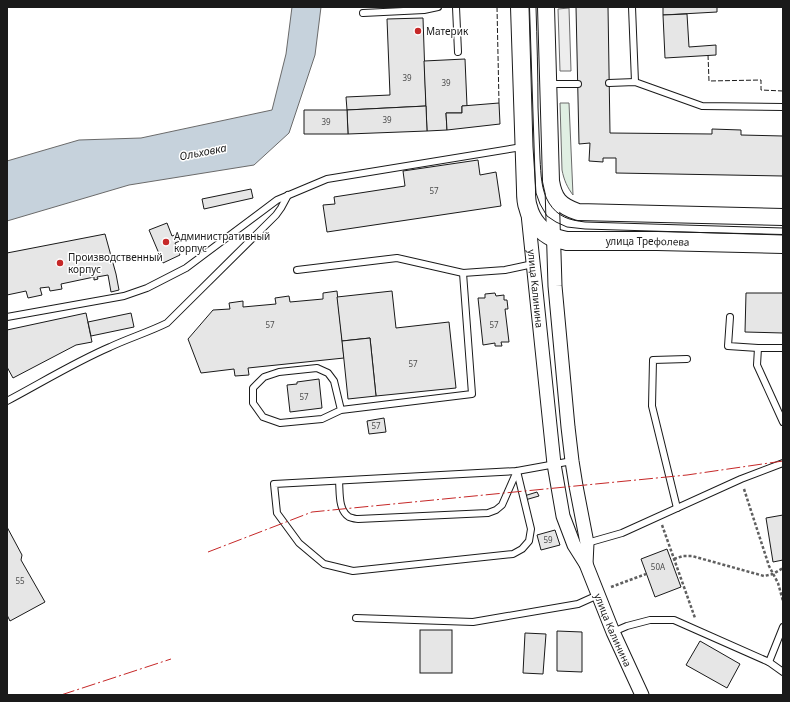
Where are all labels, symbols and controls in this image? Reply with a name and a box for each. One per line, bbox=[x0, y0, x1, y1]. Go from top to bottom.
place label: Материк bbox=[426, 24, 469, 38]
marker: Материк bbox=[413, 26, 423, 36]
house number: 39 bbox=[402, 72, 412, 83]
house number: 39 bbox=[441, 77, 451, 88]
house number: 39 bbox=[382, 114, 392, 125]
house number: 39 bbox=[321, 116, 331, 127]
water label: Ольховка bbox=[178, 140, 228, 163]
house number: 57 bbox=[429, 185, 439, 196]
place label: Административный корпус bbox=[174, 229, 270, 255]
street label: улица Трефолева bbox=[606, 234, 690, 249]
marker: Административный корпус bbox=[161, 237, 171, 247]
street label: улица Калинина bbox=[525, 249, 547, 329]
place label: Производственный корпус bbox=[68, 250, 163, 276]
marker: Производственный корпус bbox=[55, 258, 65, 268]
house number: 57 bbox=[265, 319, 275, 330]
house number: 57 bbox=[489, 319, 499, 330]
house number: 57 bbox=[408, 358, 418, 369]
house number: 57 bbox=[299, 391, 309, 402]
house number: 57 bbox=[371, 420, 381, 431]
house number: 59 bbox=[543, 534, 553, 545]
house number: 50А bbox=[651, 561, 666, 572]
house number: 55 bbox=[15, 575, 25, 586]
street label: улица Калинина bbox=[591, 591, 635, 669]

